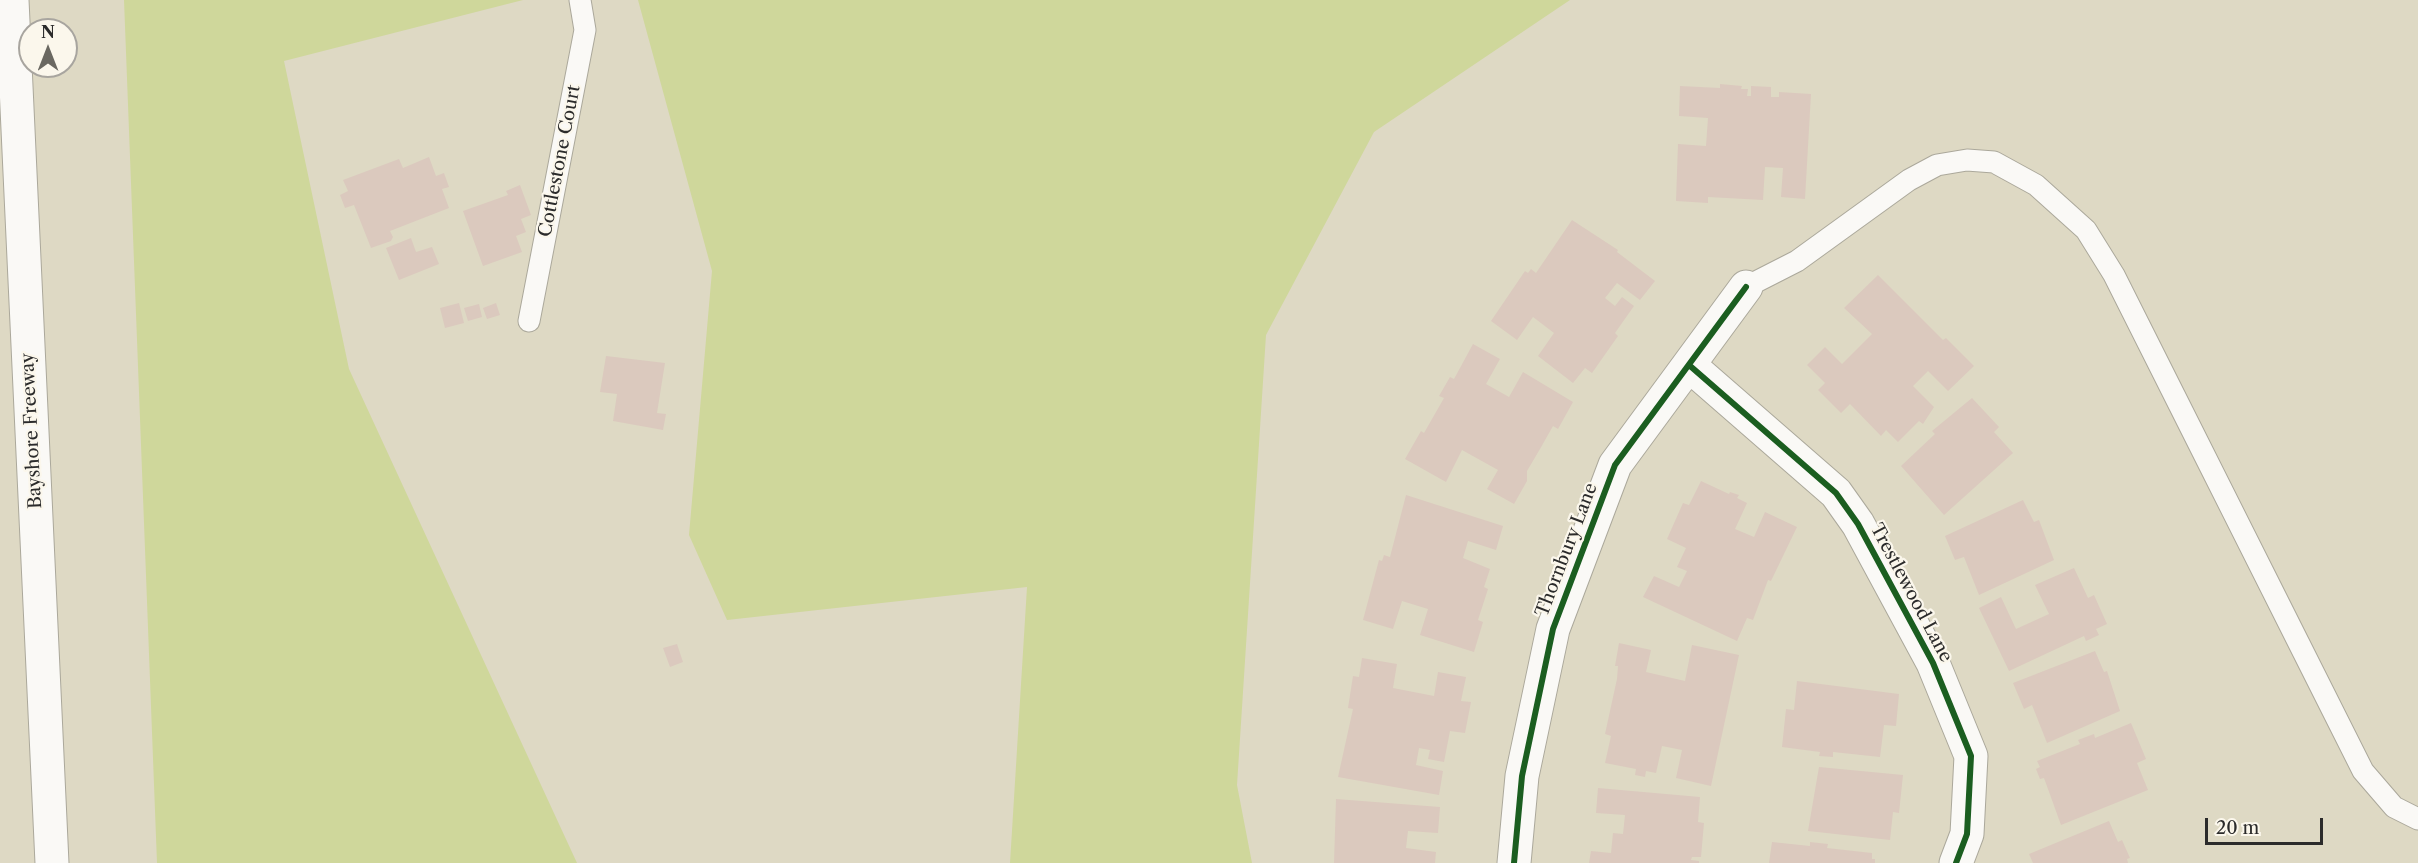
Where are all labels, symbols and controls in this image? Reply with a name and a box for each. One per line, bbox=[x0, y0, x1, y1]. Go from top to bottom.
north arrow bbox=[18, 18, 78, 78]
text: N bbox=[41, 22, 55, 42]
street label: Cottlestone Court bbox=[535, 83, 585, 239]
street label: Bayshore Freeway bbox=[17, 353, 47, 509]
street label: Thornbury Lane bbox=[1532, 480, 1602, 620]
street label: Trestlewood Lane bbox=[1865, 520, 1957, 666]
scale bar bbox=[2208, 806, 2326, 844]
text: 20 m bbox=[2216, 817, 2259, 839]

